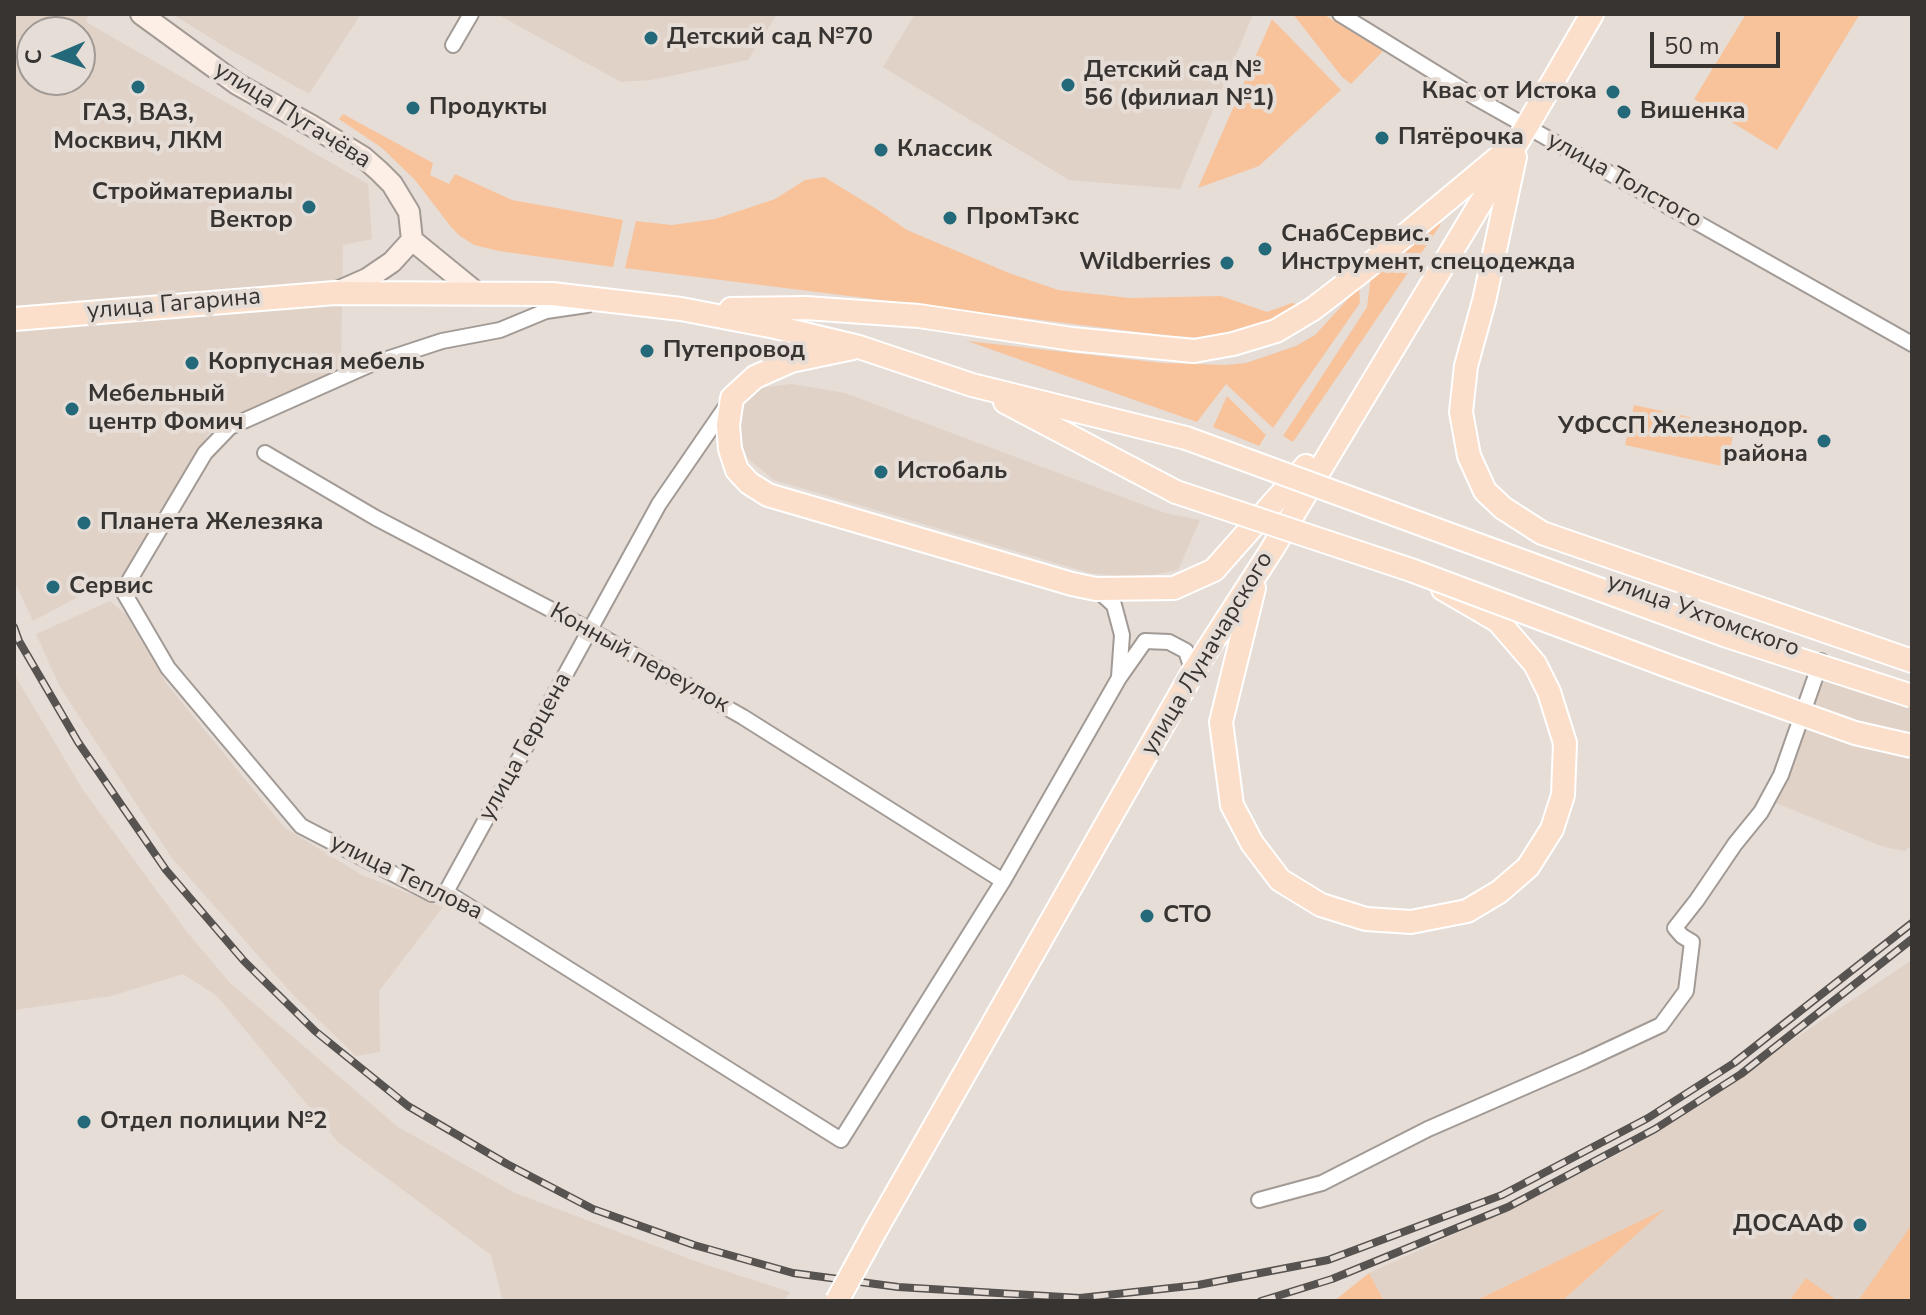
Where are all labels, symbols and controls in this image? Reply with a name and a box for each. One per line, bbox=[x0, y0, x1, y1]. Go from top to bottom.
north arrow bbox=[16, 16, 96, 96]
scale bar bbox=[1654, 16, 1784, 66]
place label: Детский сад №70 bbox=[667, 24, 873, 52]
marker: Детский сад №70 bbox=[642, 29, 660, 47]
text: 50 m bbox=[1664, 30, 1720, 62]
text: С bbox=[19, 49, 49, 65]
street label: улица Пугачёва bbox=[208, 56, 376, 176]
place label: Детский сад № 56 (филиал №1) bbox=[1084, 57, 1275, 113]
marker: Детский сад № 56 (филиал №1) bbox=[1059, 76, 1077, 94]
marker: ГАЗ, ВАЗ, Москвич, ЛКМ bbox=[129, 78, 147, 96]
place label: Квас от Истока bbox=[1422, 78, 1597, 106]
marker: Квас от Истока bbox=[1604, 83, 1622, 101]
place label: Продукты bbox=[429, 94, 547, 122]
place label: Вишенка bbox=[1640, 98, 1746, 126]
marker: Продукты bbox=[404, 99, 422, 117]
place label: ГАЗ, ВАЗ, Москвич, ЛКМ bbox=[53, 100, 223, 156]
marker: Вишенка bbox=[1615, 103, 1633, 121]
place label: Пятёрочка bbox=[1398, 124, 1524, 152]
street label: улица Толстого bbox=[1542, 127, 1706, 235]
marker: Пятёрочка bbox=[1373, 129, 1391, 147]
place label: Классик bbox=[897, 136, 992, 164]
marker: Классик bbox=[872, 141, 890, 159]
place label: Стройматериалы Вектор bbox=[92, 179, 293, 235]
marker: Стройматериалы Вектор bbox=[300, 198, 318, 216]
place label: ПромТэкс bbox=[966, 204, 1079, 232]
marker: ПромТэкс bbox=[941, 209, 959, 227]
place label: СнабСервис. Инструмент, спецодежда bbox=[1281, 221, 1575, 277]
marker: СнабСервис. Инструмент, спецодежда bbox=[1256, 240, 1274, 258]
place label: Wildberries bbox=[1079, 249, 1211, 277]
marker: Wildberries bbox=[1218, 254, 1236, 272]
street label: улица Гагарина bbox=[86, 283, 262, 327]
place label: Путепровод bbox=[663, 337, 805, 365]
marker: Путепровод bbox=[638, 342, 656, 360]
place label: Корпусная мебель bbox=[208, 349, 425, 377]
marker: Корпусная мебель bbox=[183, 354, 201, 372]
place label: Мебельный центр Фомич bbox=[88, 381, 244, 437]
marker: Мебельный центр Фомич bbox=[63, 400, 81, 418]
place label: УФССП Железнодор. района bbox=[1558, 413, 1808, 469]
marker: УФССП Железнодор. района bbox=[1815, 432, 1833, 450]
place label: Истобаль bbox=[897, 458, 1007, 486]
marker: Истобаль bbox=[872, 463, 890, 481]
place label: Планета Железяка bbox=[100, 509, 323, 537]
marker: Планета Железяка bbox=[75, 514, 93, 532]
street label: улица Луначарского bbox=[1136, 547, 1280, 761]
street label: улица Ухтомского bbox=[1603, 568, 1803, 664]
place label: Сервис bbox=[69, 573, 153, 601]
marker: Сервис bbox=[44, 578, 62, 596]
street label: Конный переулок bbox=[544, 598, 734, 720]
street label: улица Герцена bbox=[473, 668, 579, 826]
street label: улица Теплова bbox=[325, 829, 487, 927]
place label: СТО bbox=[1163, 902, 1212, 930]
marker: СТО bbox=[1138, 907, 1156, 925]
place label: Отдел полиции №2 bbox=[100, 1108, 328, 1136]
marker: Отдел полиции №2 bbox=[75, 1113, 93, 1131]
place label: ДОСААФ bbox=[1733, 1211, 1844, 1239]
marker: ДОСААФ bbox=[1851, 1216, 1869, 1234]

